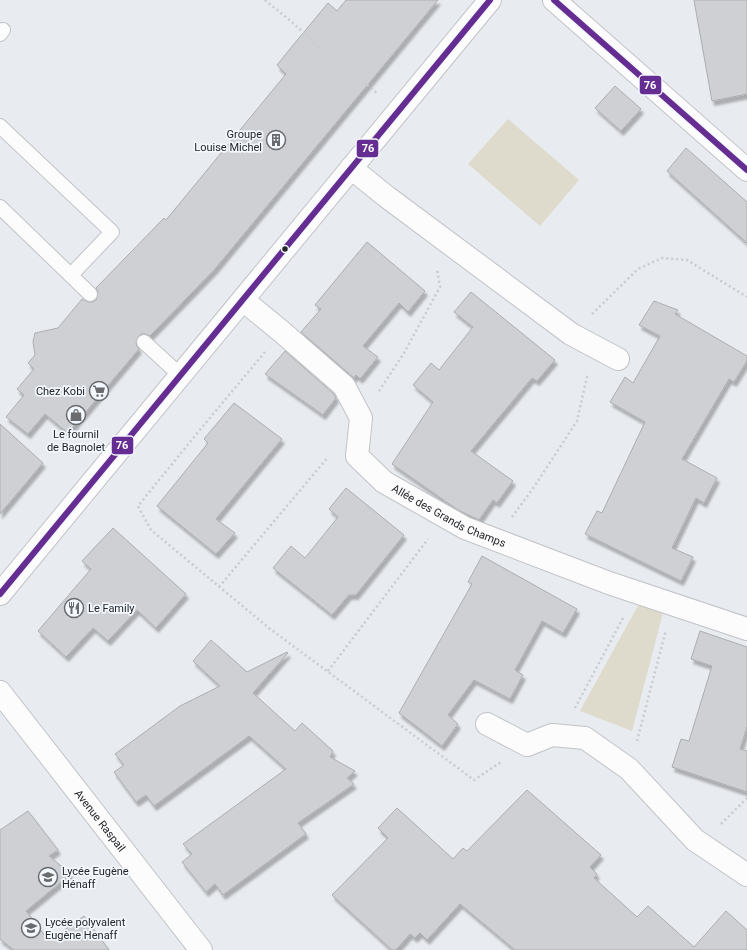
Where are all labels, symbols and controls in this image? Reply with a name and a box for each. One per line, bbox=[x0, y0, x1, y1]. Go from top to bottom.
line badge: 76 bbox=[639, 75, 662, 95]
text: 76 bbox=[644, 79, 656, 92]
place label: Groupe Louise Michel bbox=[194, 128, 262, 154]
building icon: Groupe Louise Michel bbox=[265, 129, 287, 151]
line badge: 76 bbox=[356, 139, 379, 158]
text: 76 bbox=[362, 142, 374, 155]
unlabelled marker bbox=[280, 244, 290, 254]
supermarket icon: Chez Kobi bbox=[88, 380, 110, 402]
place label: Chez Kobi bbox=[36, 385, 85, 398]
shop icon: Le fournil de Bagnolet bbox=[65, 404, 87, 426]
place label: Le fournil de Bagnolet bbox=[47, 428, 106, 454]
line badge: 76 bbox=[111, 436, 134, 455]
text: 76 bbox=[116, 439, 128, 452]
street label: Allée des Grands Champs bbox=[390, 482, 508, 550]
restaurant icon: Le Family bbox=[63, 597, 85, 619]
place label: Le Family bbox=[88, 602, 135, 615]
street label: Avenue Raspail bbox=[72, 787, 128, 854]
place label: Lycée Eugène Hénaff bbox=[62, 865, 129, 891]
school or university icon: Lycée Eugène Hénaff bbox=[37, 866, 59, 888]
place label: Lycée polyvalent Eugène Henaff bbox=[45, 916, 126, 942]
school or university icon: Lycée polyvalent Eugène Henaff bbox=[20, 917, 42, 939]

